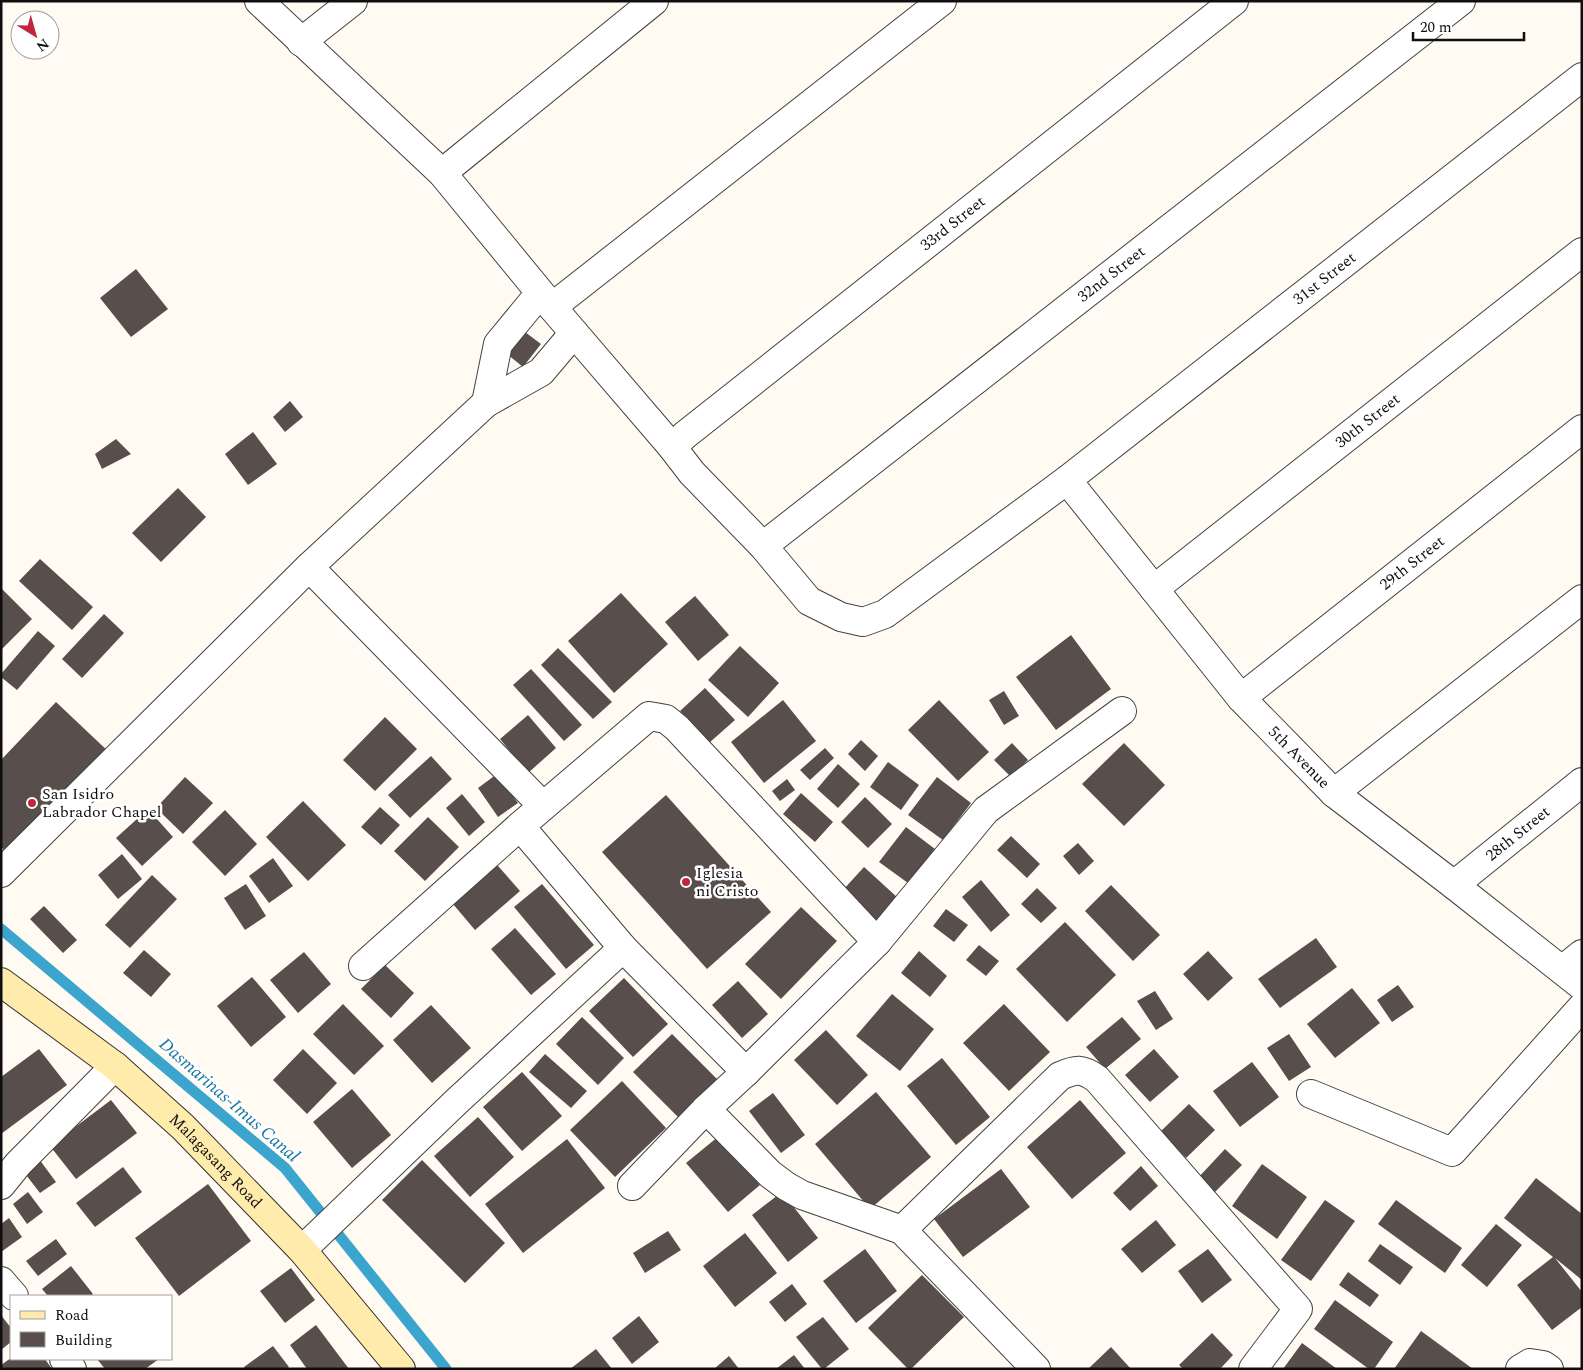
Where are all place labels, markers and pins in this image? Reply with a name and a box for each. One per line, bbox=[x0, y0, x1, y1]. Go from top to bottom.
place label: San Isidro Labrador Chapel bbox=[42, 782, 161, 824]
marker: San Isidro Labrador Chapel bbox=[26, 797, 38, 809]
place label: Iglesia ni Cristo bbox=[696, 861, 758, 903]
marker: Iglesia ni Cristo bbox=[680, 876, 692, 888]

